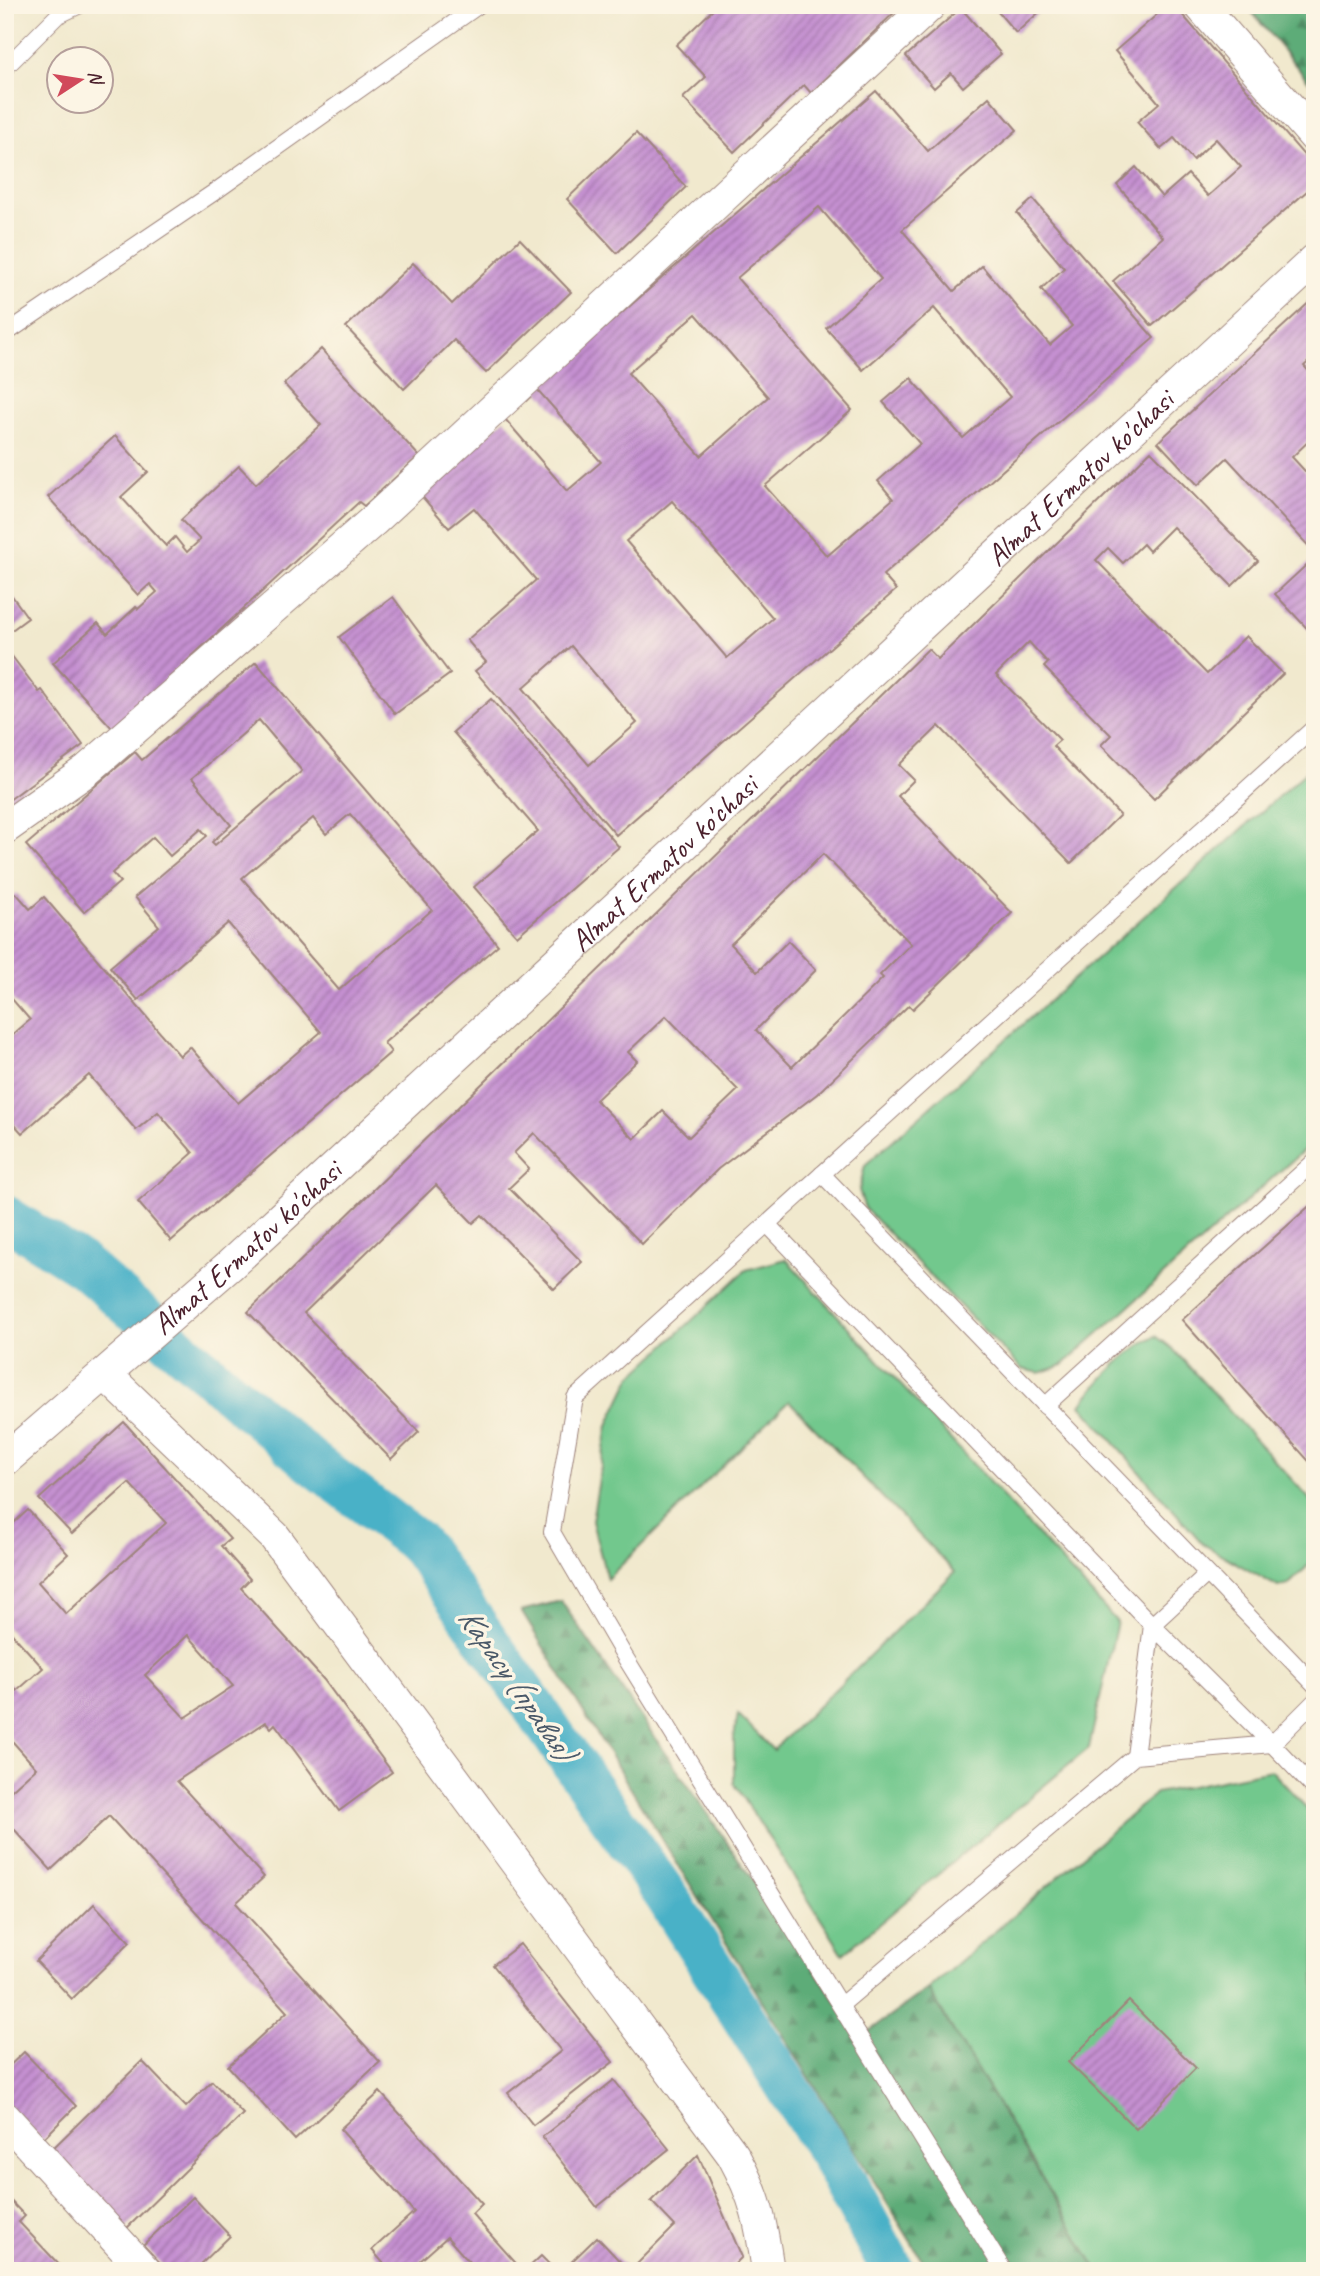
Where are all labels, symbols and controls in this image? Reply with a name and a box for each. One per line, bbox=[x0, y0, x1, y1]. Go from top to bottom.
north arrow bbox=[46, 46, 116, 116]
text: N bbox=[83, 68, 109, 88]
street label: Almat Ermatov ko'chasi bbox=[978, 379, 1184, 574]
street label: Almat Ermatov ko'chasi bbox=[562, 765, 768, 959]
street label: Almat Ermatov ko'chasi bbox=[144, 1150, 352, 1343]
water label: Карасу (правая) bbox=[449, 1599, 588, 1773]

